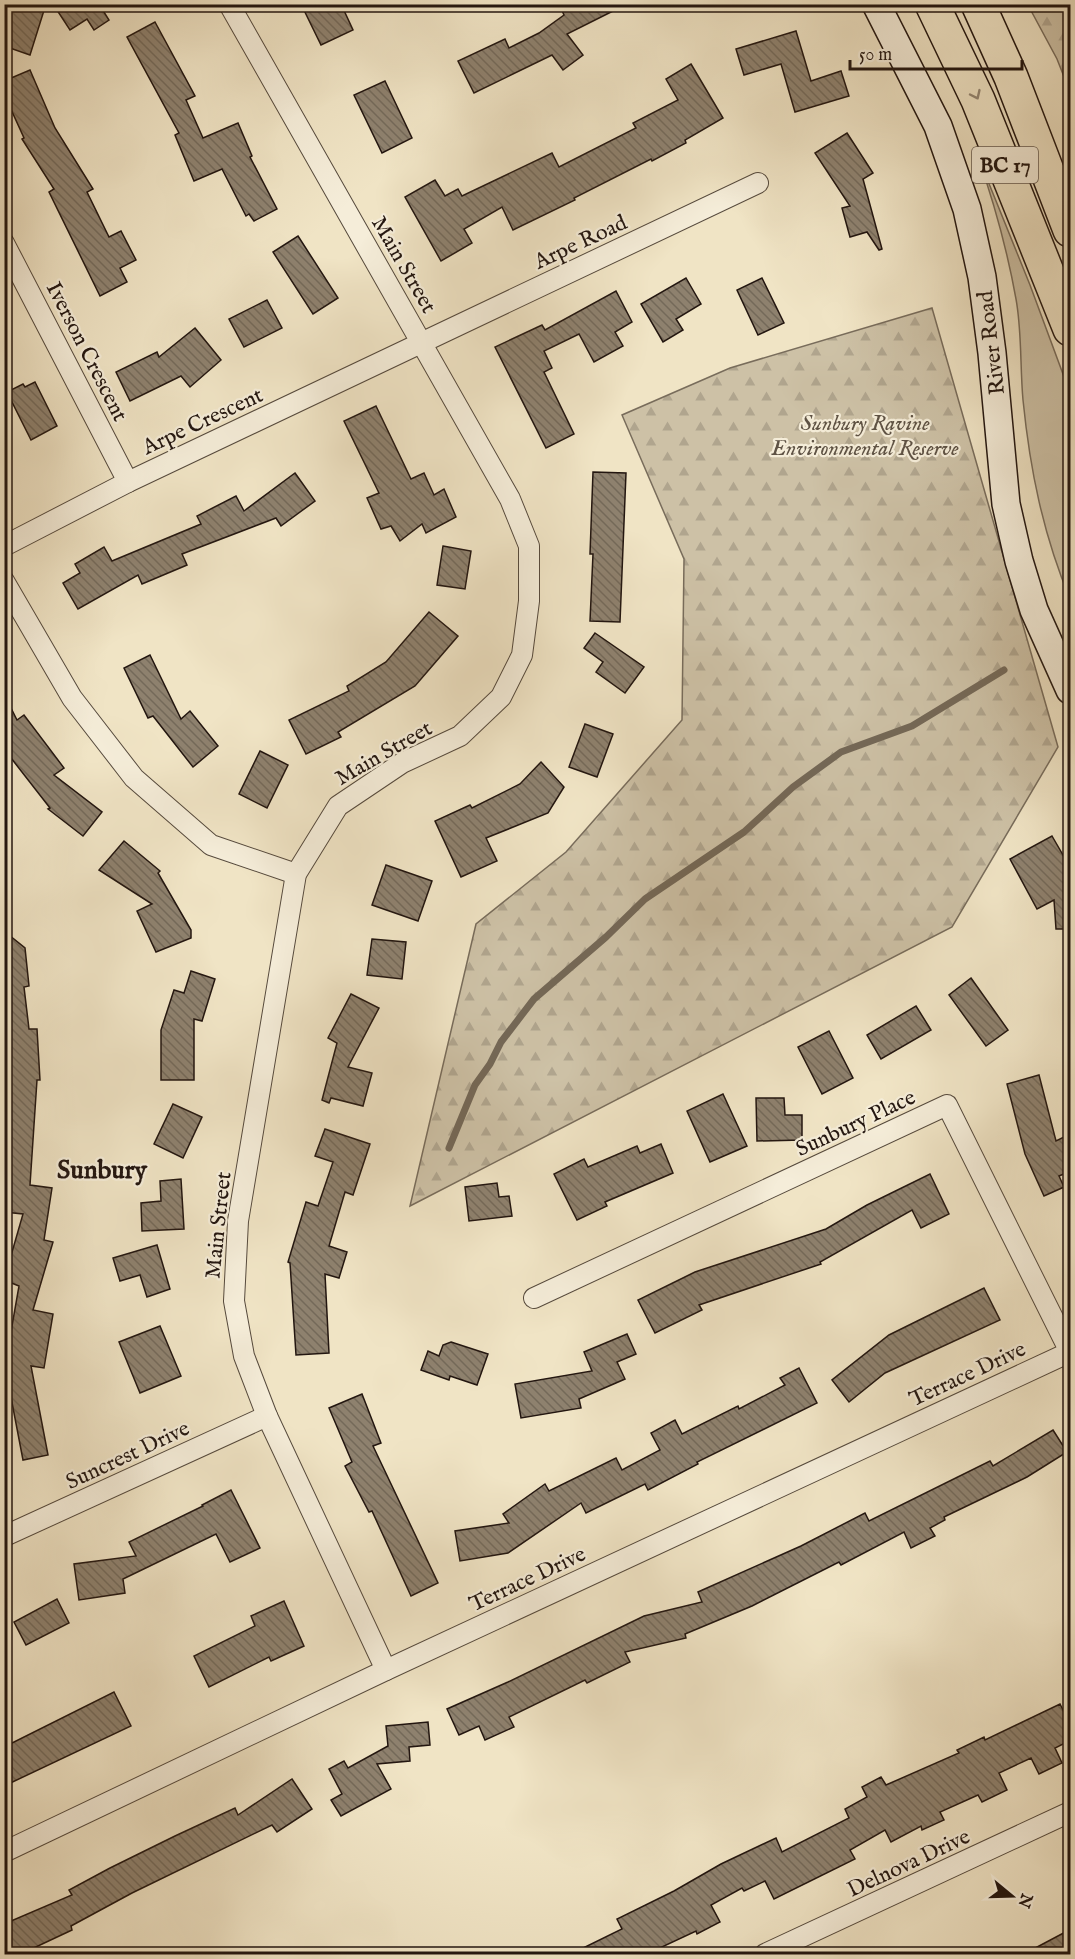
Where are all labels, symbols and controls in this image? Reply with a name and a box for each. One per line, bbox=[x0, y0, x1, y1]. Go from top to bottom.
scale bar bbox=[850, 33, 1022, 71]
text: 50 m bbox=[859, 44, 892, 67]
one-way arrow bbox=[968, 88, 980, 99]
road number: BC 17 bbox=[972, 147, 1038, 183]
street label: Arpe Road bbox=[529, 209, 632, 277]
street label: Main Street bbox=[364, 212, 442, 319]
street label: Iverson Crescent bbox=[39, 277, 134, 427]
street label: River Road bbox=[972, 289, 1012, 396]
street label: Arpe Crescent bbox=[137, 381, 268, 462]
park label: Sunbury Ravine Environmental Reserve bbox=[770, 410, 959, 463]
street label: Main Street bbox=[331, 715, 438, 793]
street label: Sunbury Place bbox=[792, 1084, 920, 1164]
district label: Sunbury bbox=[57, 1154, 148, 1187]
street label: Main Street bbox=[199, 1170, 239, 1280]
street label: Terrace Drive bbox=[905, 1336, 1031, 1414]
street label: Suncrest Drive bbox=[61, 1415, 194, 1497]
street label: Terrace Drive bbox=[465, 1541, 591, 1619]
street label: Delnova Drive bbox=[843, 1823, 975, 1904]
north arrow bbox=[982, 1866, 1042, 1926]
text: N bbox=[1013, 1889, 1036, 1910]

